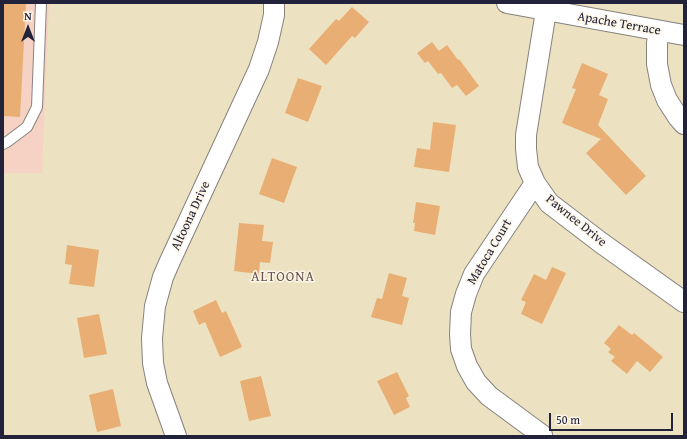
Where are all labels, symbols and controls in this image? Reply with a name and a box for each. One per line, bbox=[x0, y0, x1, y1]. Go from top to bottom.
north arrow bbox=[8, 8, 48, 48]
text: N bbox=[24, 8, 32, 24]
street label: Apache Terrace bbox=[576, 9, 662, 39]
street label: Altoona Drive bbox=[168, 179, 214, 253]
street label: Pawnee Drive bbox=[542, 192, 610, 250]
street label: Matoca Court bbox=[464, 216, 516, 288]
district label: ALTOONA bbox=[251, 269, 315, 285]
scale bar bbox=[551, 405, 675, 431]
text: 50 m bbox=[556, 411, 580, 428]

